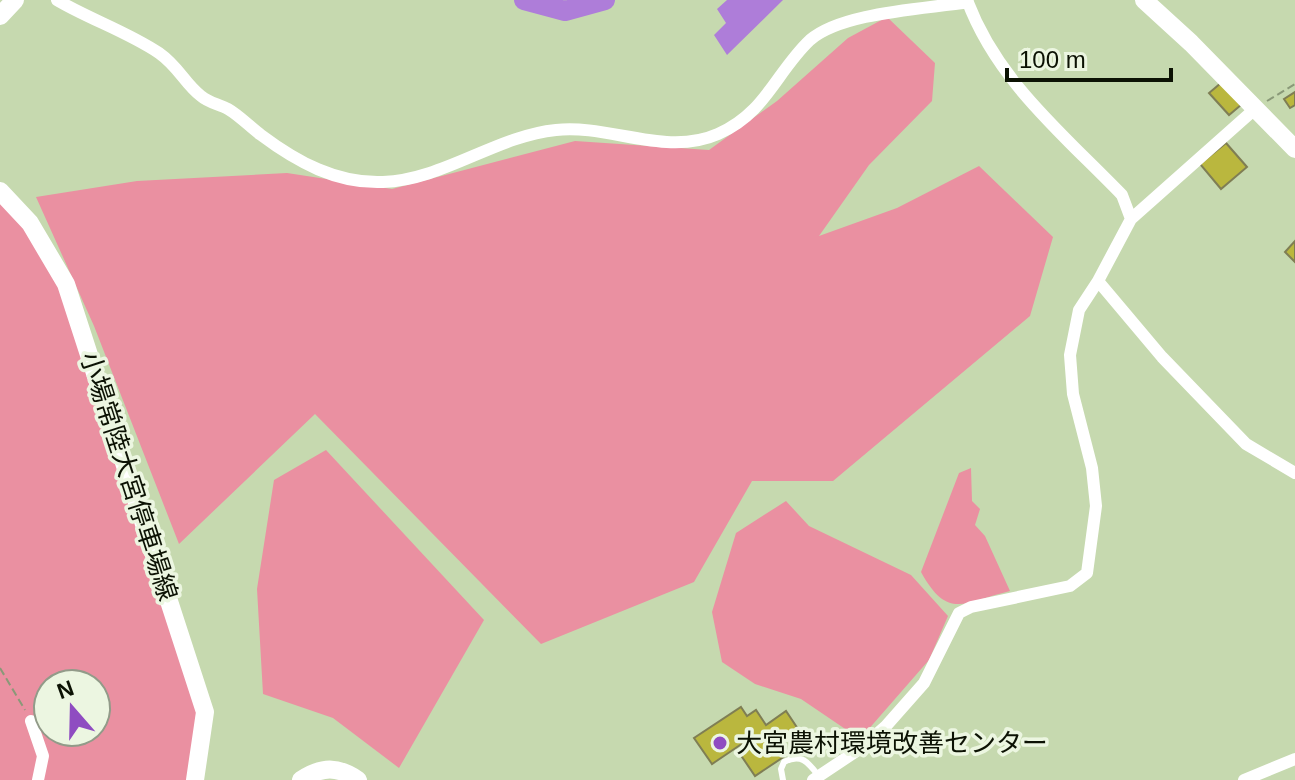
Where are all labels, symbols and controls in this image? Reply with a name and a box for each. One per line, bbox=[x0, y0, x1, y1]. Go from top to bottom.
scale bar bbox=[1007, 32, 1171, 82]
text: 100 m bbox=[1019, 46, 1086, 73]
street label: 小場常陸大宮停車場線 bbox=[75, 348, 183, 604]
north arrow bbox=[32, 668, 112, 748]
text: N bbox=[54, 675, 77, 704]
place label: 大宮農村環境改善センター bbox=[736, 728, 1048, 758]
marker: 大宮農村環境改善センター bbox=[711, 734, 729, 752]

